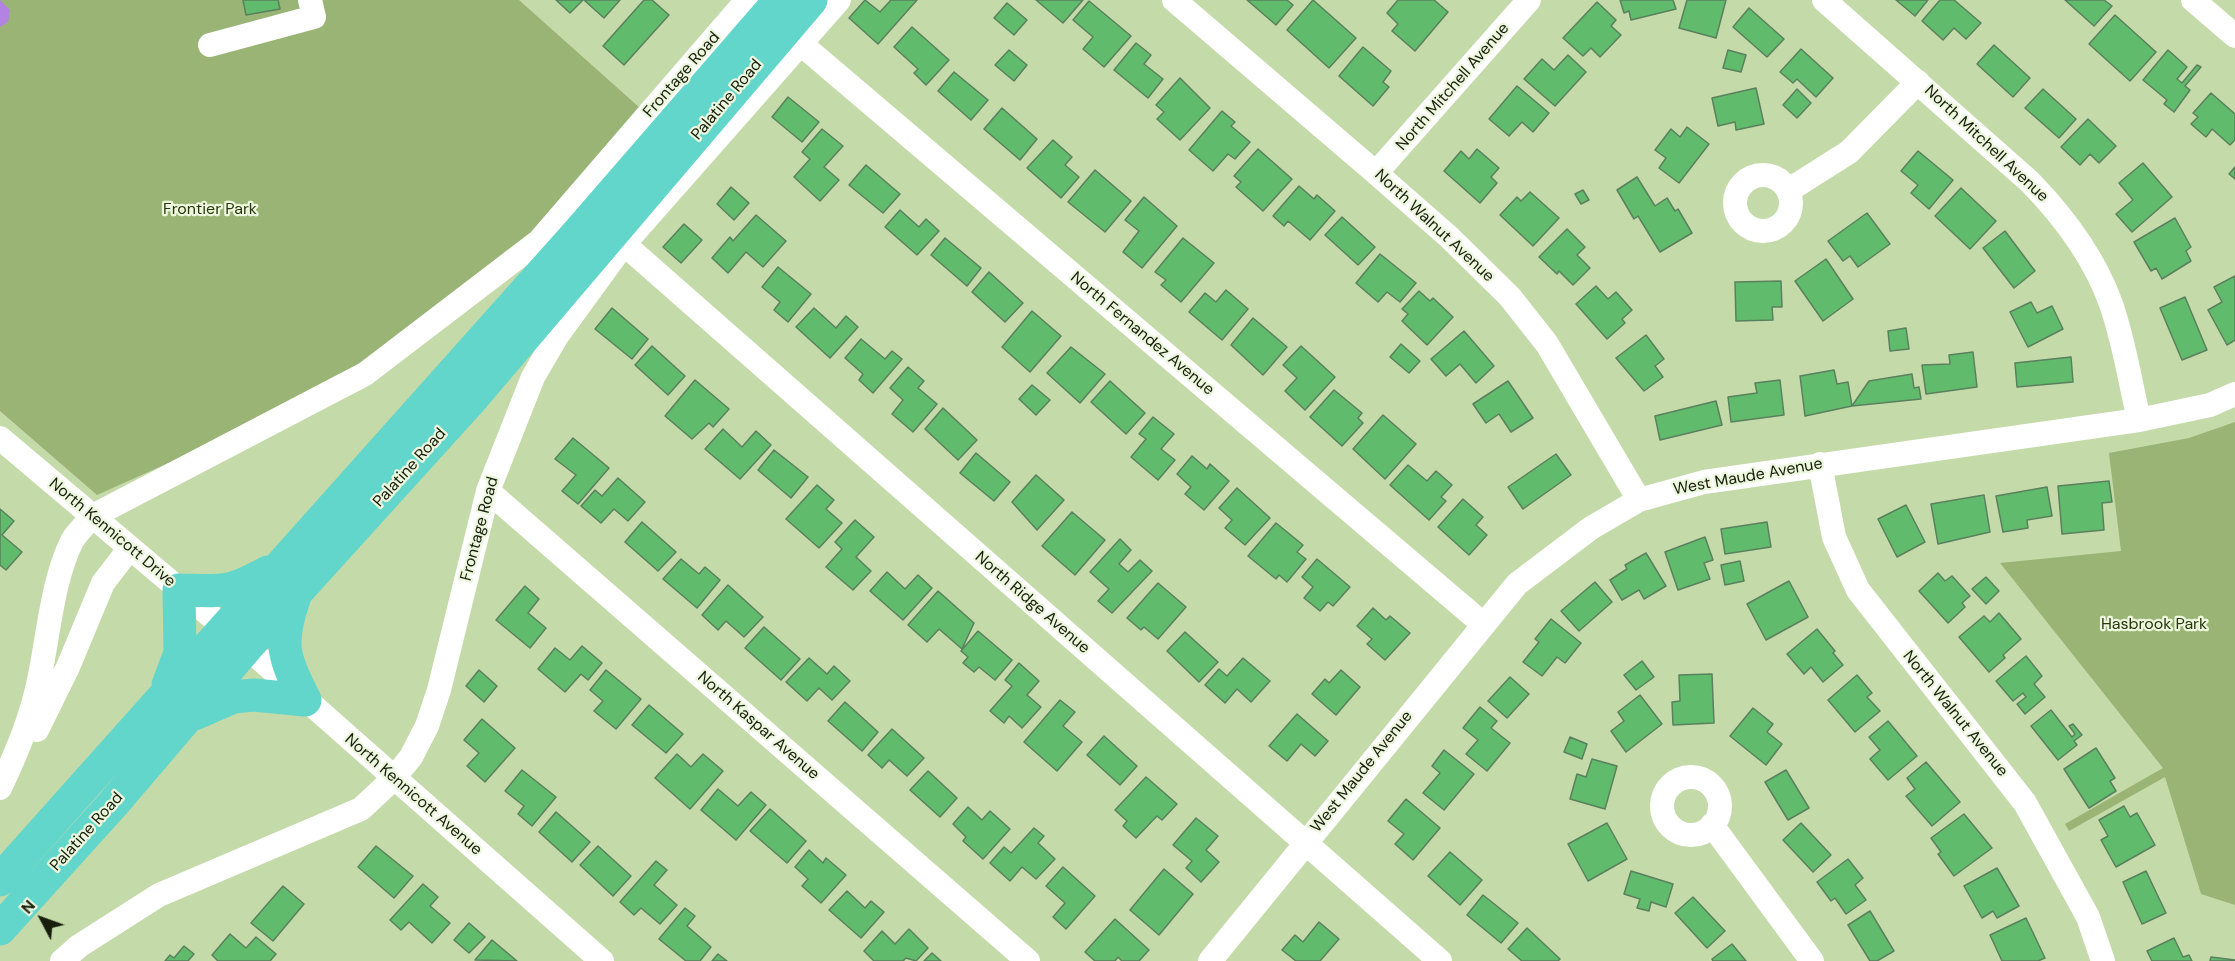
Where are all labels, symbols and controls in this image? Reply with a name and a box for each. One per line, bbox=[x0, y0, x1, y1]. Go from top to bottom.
street label: North Mitchell Avenue bbox=[1392, 19, 1514, 155]
street label: Frontage Road bbox=[640, 28, 724, 122]
street label: Palatine Road bbox=[688, 56, 766, 144]
street label: North Mitchell Avenue bbox=[1920, 81, 2052, 207]
street label: North Walnut Avenue bbox=[1370, 166, 1498, 286]
park label: Frontier Park bbox=[163, 200, 257, 220]
street label: North Fernandez Avenue bbox=[1066, 268, 1218, 400]
street label: Palatine Road bbox=[370, 425, 450, 511]
street label: West Maude Avenue bbox=[1672, 454, 1824, 500]
street label: North Kennicott Drive bbox=[45, 474, 179, 592]
street label: Frontage Road bbox=[457, 475, 503, 583]
street label: North Ridge Avenue bbox=[971, 548, 1093, 658]
park label: Hasbrook Park bbox=[2101, 615, 2207, 635]
street label: North Walnut Avenue bbox=[1898, 647, 2012, 781]
street label: North Kaspar Avenue bbox=[693, 668, 823, 784]
street label: West Maude Avenue bbox=[1307, 707, 1417, 837]
street label: North Kennicott Avenue bbox=[340, 730, 486, 860]
street label: Palatine Road bbox=[47, 789, 127, 875]
north arrow bbox=[12, 889, 72, 949]
text: N bbox=[16, 896, 40, 918]

